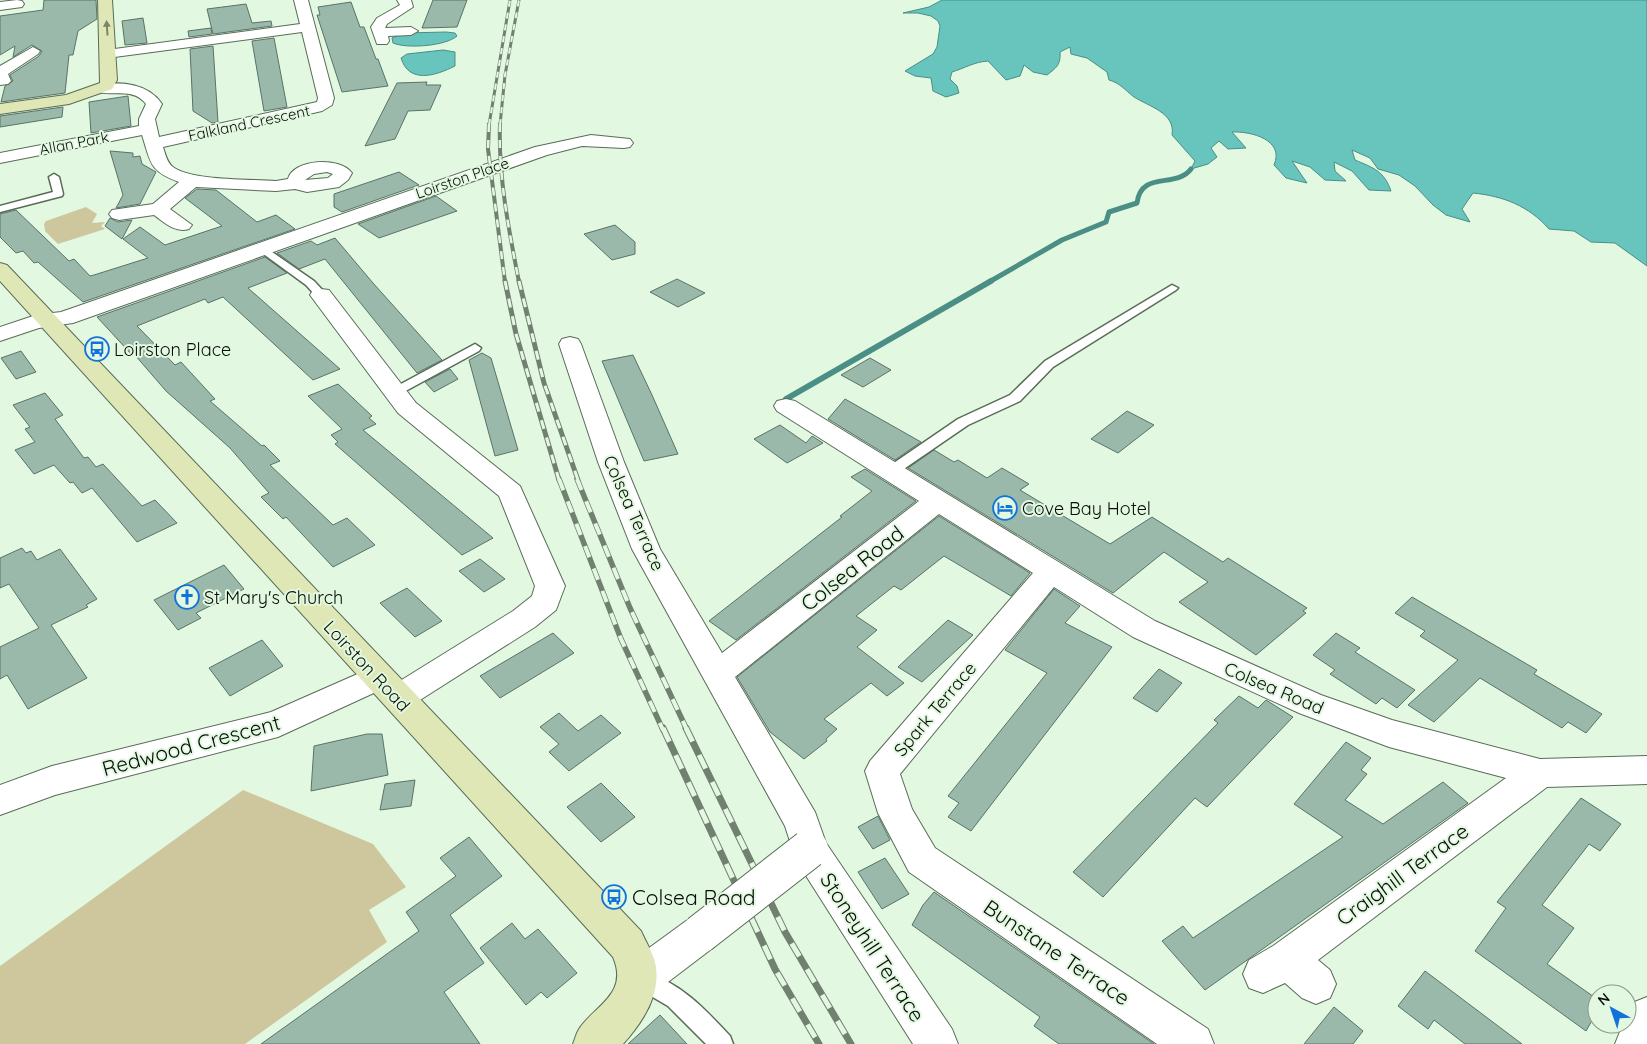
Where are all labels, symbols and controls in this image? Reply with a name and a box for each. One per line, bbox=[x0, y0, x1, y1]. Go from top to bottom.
one-way arrow bbox=[102, 20, 110, 36]
street label: Falkland Crescent bbox=[186, 101, 312, 145]
street label: Allan Park bbox=[38, 127, 110, 159]
street label: Loirston Place bbox=[413, 153, 511, 203]
bus stop icon: Loirston Place bbox=[84, 336, 110, 362]
place label: Loirston Place bbox=[114, 338, 231, 361]
street label: Colsea Terrace bbox=[598, 452, 670, 574]
hotel icon: Cove Bay Hotel bbox=[992, 495, 1018, 521]
place label: Cove Bay Hotel bbox=[1022, 497, 1151, 520]
street label: Colsea Road bbox=[795, 520, 909, 616]
church icon: St Mary's Church bbox=[174, 584, 200, 610]
place label: St Mary's Church bbox=[204, 586, 343, 609]
street label: Loirston Road bbox=[319, 616, 415, 716]
street label: Spark Terrace bbox=[889, 657, 981, 761]
street label: Colsea Road bbox=[1221, 657, 1327, 719]
street label: Redwood Crescent bbox=[99, 709, 283, 781]
street label: Craighill Terrace bbox=[1331, 817, 1473, 931]
street label: Stoneyhill Terrace bbox=[815, 868, 931, 1026]
bus stop icon: Colsea Road bbox=[601, 884, 627, 910]
place label: Colsea Road bbox=[632, 884, 756, 910]
street label: Bunstane Terrace bbox=[979, 894, 1135, 1010]
north arrow bbox=[1587, 984, 1637, 1034]
text: N bbox=[1594, 989, 1613, 1009]

